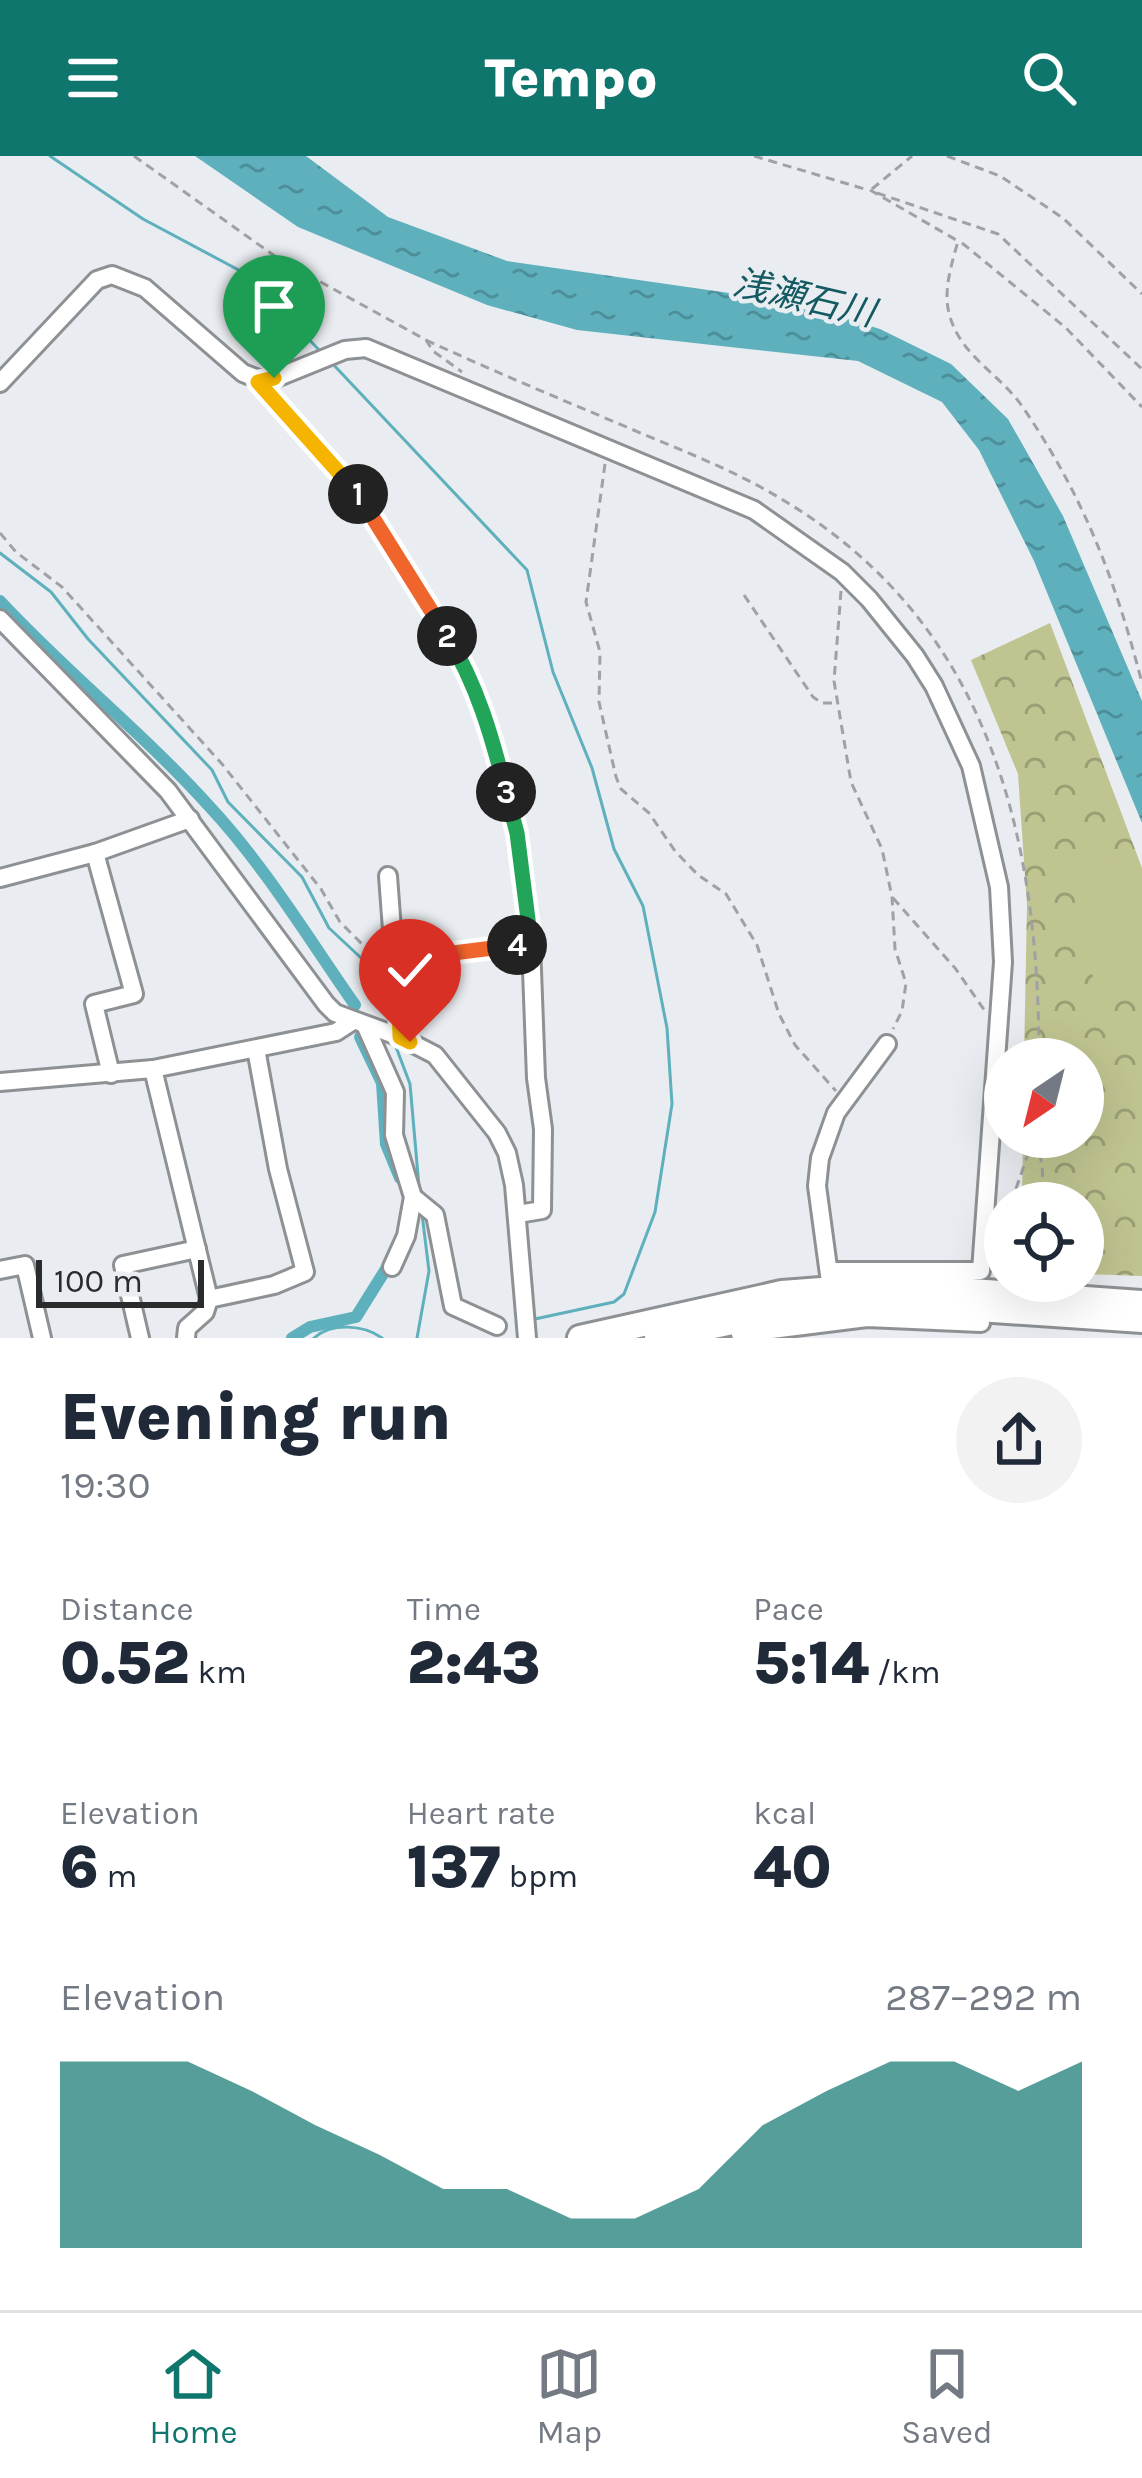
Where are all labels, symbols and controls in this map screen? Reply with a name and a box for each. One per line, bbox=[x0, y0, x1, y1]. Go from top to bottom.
icon: menu bbox=[60, 45, 126, 111]
icon: search bbox=[1016, 45, 1082, 111]
text: Tempo bbox=[484, 46, 658, 110]
pin bbox=[223, 255, 325, 378]
water label: 浅瀬石川 bbox=[729, 261, 883, 336]
icon: arrive bbox=[241, 273, 307, 339]
pin: 1 bbox=[328, 464, 388, 524]
text: 1 bbox=[352, 475, 364, 513]
pin: 2 bbox=[417, 606, 477, 666]
text: 2 bbox=[437, 617, 457, 655]
pin: 3 bbox=[476, 762, 536, 822]
text: 3 bbox=[496, 773, 516, 811]
pin: 4 bbox=[487, 915, 547, 975]
pin bbox=[359, 919, 461, 1042]
text: 4 bbox=[507, 926, 527, 964]
icon: check bbox=[377, 937, 443, 1003]
north arrow bbox=[984, 1038, 1104, 1158]
map controls bbox=[984, 1038, 1104, 1302]
button: locate bbox=[984, 1182, 1104, 1302]
scale bar bbox=[36, 1254, 204, 1307]
text: 100 m bbox=[54, 1262, 143, 1300]
button: share bbox=[956, 1377, 1082, 1503]
text: Evening run bbox=[60, 1378, 451, 1456]
text: 19:30 bbox=[60, 1462, 151, 1508]
text: Distance bbox=[60, 1590, 193, 1628]
text: Time bbox=[407, 1590, 481, 1628]
text: Pace bbox=[753, 1590, 824, 1628]
text: 0.52 bbox=[60, 1628, 190, 1698]
text: 2:43 bbox=[407, 1628, 541, 1698]
text: 5:14 bbox=[753, 1628, 869, 1698]
text: km bbox=[190, 1653, 247, 1691]
text: /km bbox=[869, 1653, 941, 1691]
text: Elevation bbox=[60, 1794, 200, 1832]
text: Heart rate bbox=[407, 1794, 555, 1832]
text: kcal bbox=[753, 1794, 816, 1832]
text: 6 bbox=[60, 1832, 99, 1902]
text: 137 bbox=[407, 1832, 501, 1902]
text: 40 bbox=[753, 1832, 832, 1902]
text: m bbox=[99, 1857, 137, 1895]
text: bpm bbox=[501, 1857, 578, 1895]
text: Elevation bbox=[60, 1974, 225, 2020]
text: 287–292 m bbox=[885, 1974, 1082, 2020]
tab: Home bbox=[149, 2341, 237, 2451]
tab: Map bbox=[536, 2341, 602, 2451]
tab: Saved bbox=[901, 2341, 993, 2451]

